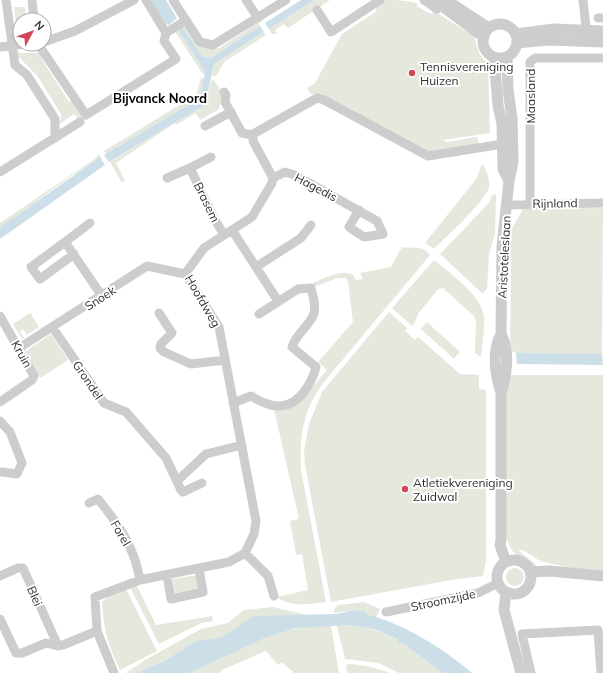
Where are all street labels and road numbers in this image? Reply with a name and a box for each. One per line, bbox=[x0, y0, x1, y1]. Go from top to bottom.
street label: Maasland bbox=[523, 69, 538, 123]
street label: Hagedis bbox=[292, 170, 340, 204]
street label: Brasem bbox=[191, 180, 223, 224]
street label: Rijnland bbox=[532, 195, 578, 211]
street label: Aristoteleslaan bbox=[494, 215, 514, 299]
street label: Hoofdweg bbox=[182, 272, 224, 330]
street label: Snoek bbox=[82, 282, 119, 314]
street label: Kruin bbox=[8, 338, 36, 370]
street label: Grondel bbox=[70, 358, 106, 402]
street label: Forel bbox=[108, 518, 134, 548]
street label: Blei bbox=[24, 584, 46, 608]
street label: Stroomzijde bbox=[409, 586, 477, 614]

